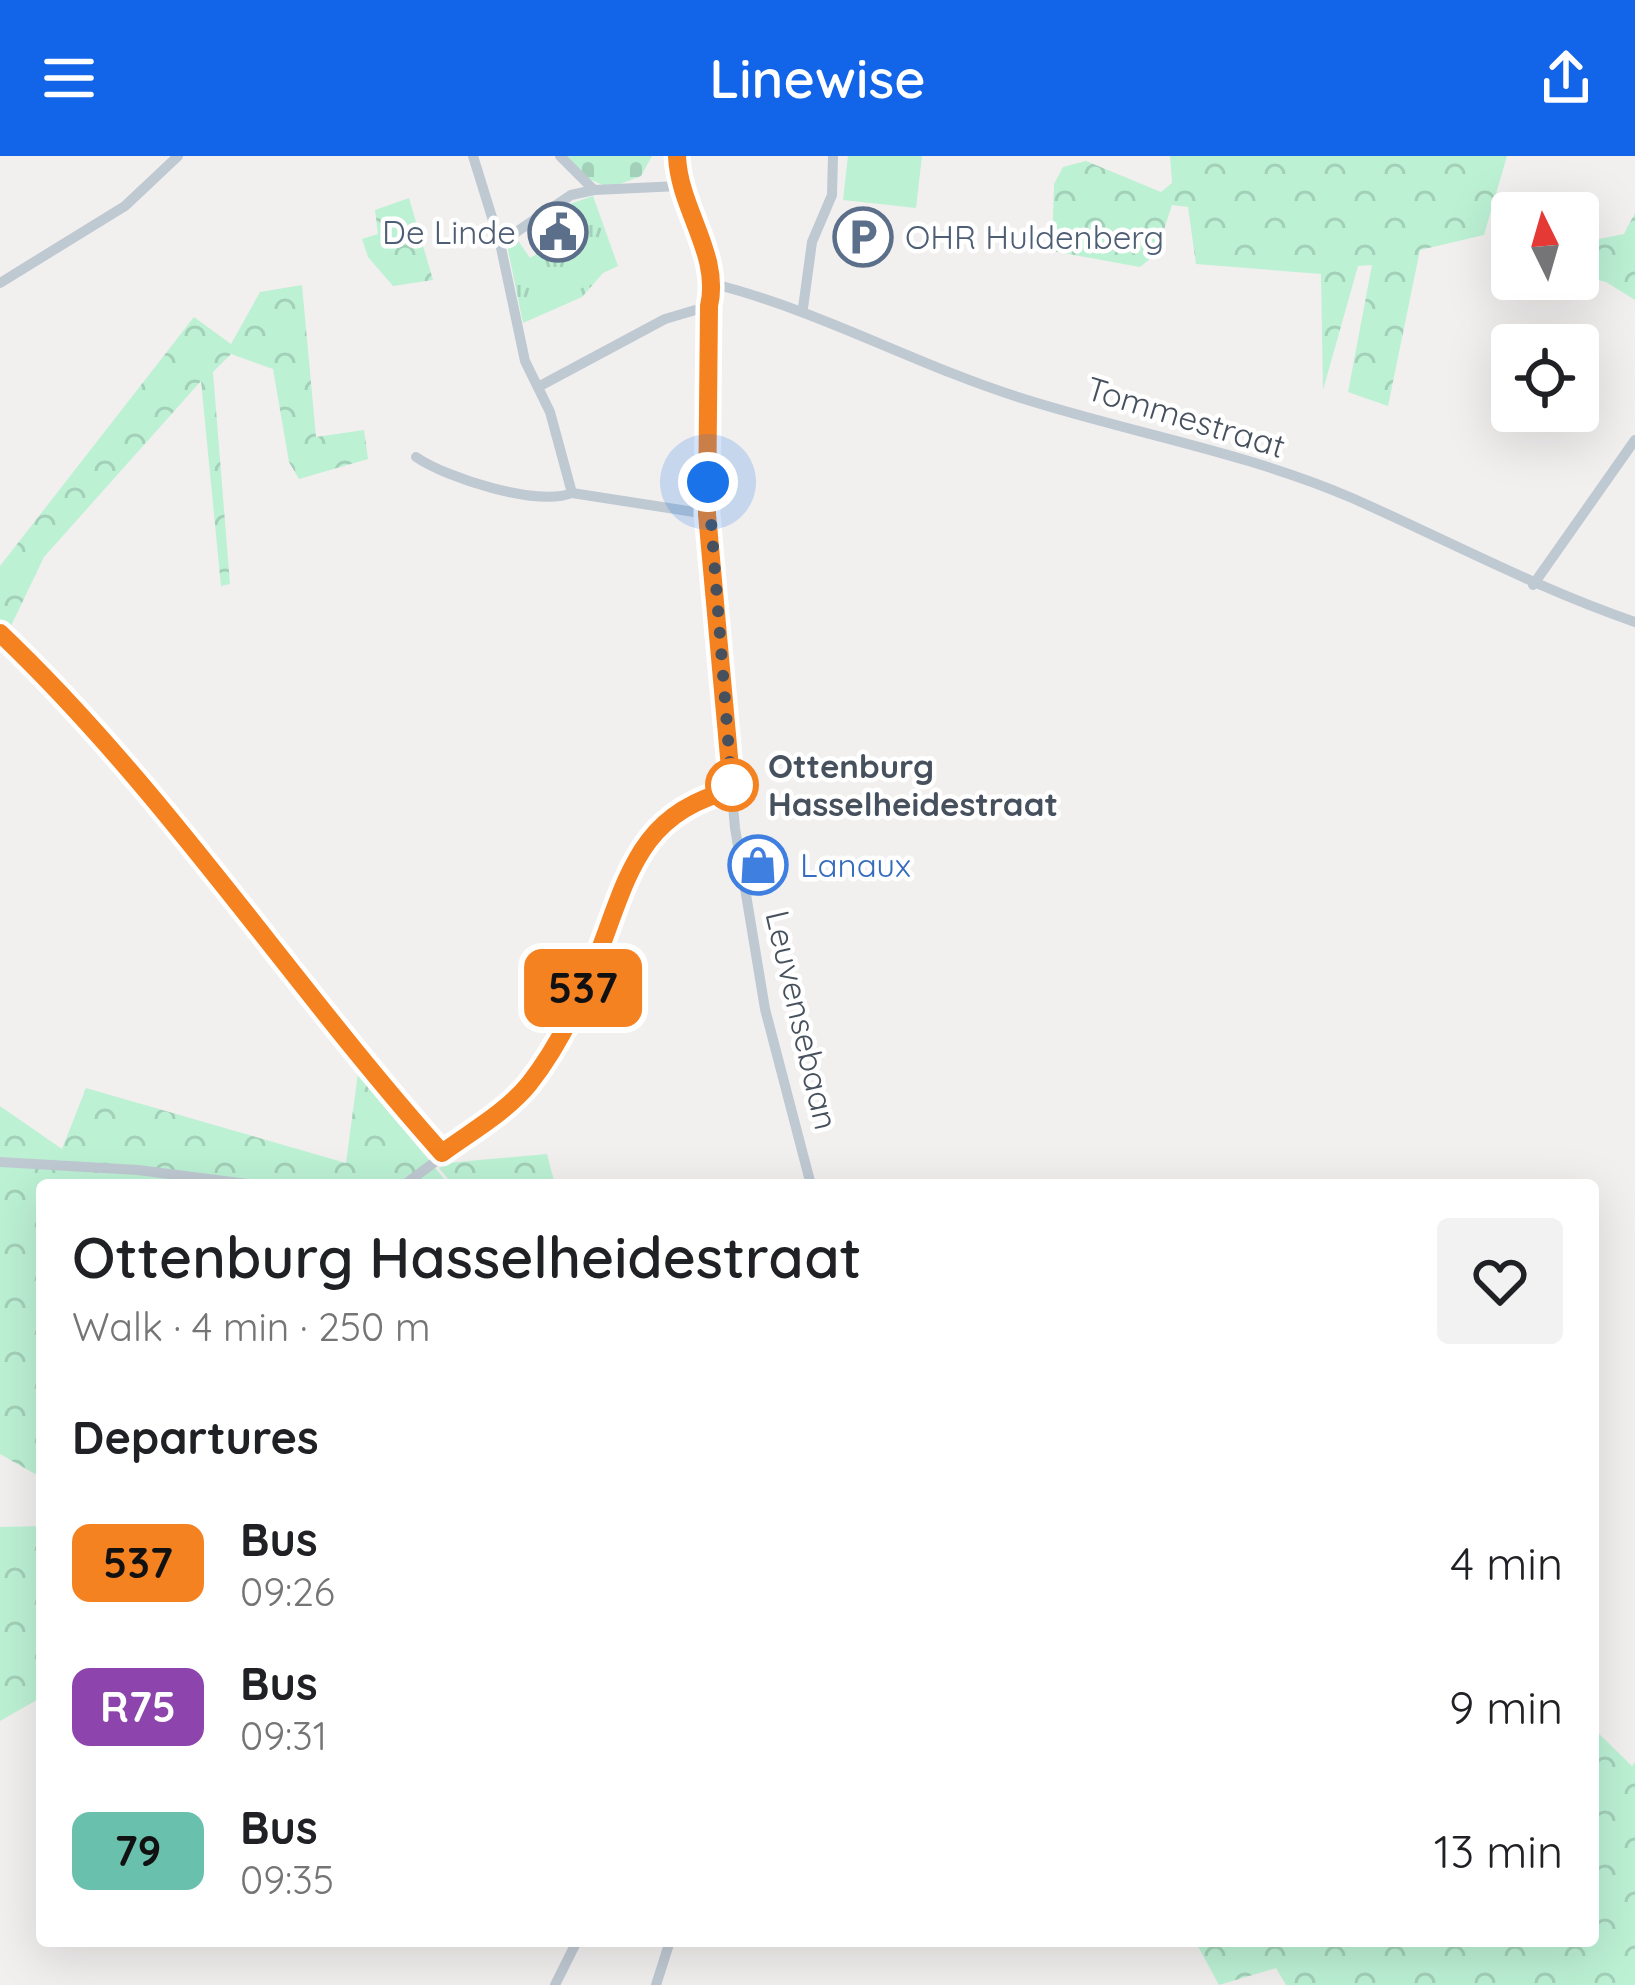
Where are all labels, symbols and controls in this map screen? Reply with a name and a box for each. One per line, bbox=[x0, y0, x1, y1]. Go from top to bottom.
text: Linewise bbox=[709, 44, 926, 112]
icon: menu bbox=[36, 45, 102, 111]
icon: share bbox=[1533, 45, 1599, 111]
north arrow bbox=[1491, 192, 1599, 300]
map controls bbox=[1491, 192, 1599, 432]
public building icon: De Linde bbox=[527, 201, 589, 263]
parking icon: OHR Huldenberg bbox=[832, 206, 894, 268]
place label: De Linde bbox=[382, 211, 516, 252]
place label: OHR Huldenberg bbox=[905, 216, 1164, 257]
button: locate bbox=[1491, 324, 1599, 432]
street label: Tommestraat bbox=[1082, 367, 1290, 466]
your location bbox=[678, 452, 738, 512]
place label: Ottenburg Hasselheidestraat bbox=[768, 745, 1058, 824]
marker: Ottenburg Hasselheidestraat bbox=[707, 760, 757, 810]
shop icon: Lanaux bbox=[727, 834, 789, 896]
place label: Lanaux bbox=[800, 844, 911, 885]
street label: Leuvensebaan bbox=[757, 906, 848, 1133]
line badge: 537 bbox=[514, 949, 652, 1027]
text: 537 bbox=[548, 961, 618, 1014]
button: heart bbox=[1437, 1218, 1563, 1344]
text: Ottenburg Hasselheidestraat bbox=[72, 1221, 862, 1292]
text: Walk · 4 min · 250 m bbox=[72, 1302, 431, 1351]
text: Departures bbox=[72, 1409, 319, 1465]
text: Bus bbox=[240, 1511, 318, 1567]
text: 4 min bbox=[1450, 1535, 1563, 1591]
text: 537 bbox=[103, 1536, 173, 1589]
text: 09:26 bbox=[240, 1567, 335, 1616]
text: Bus bbox=[240, 1655, 318, 1711]
text: 9 min bbox=[1449, 1679, 1563, 1735]
text: R75 bbox=[100, 1680, 176, 1733]
text: 09:31 bbox=[240, 1711, 327, 1760]
text: Bus bbox=[240, 1799, 318, 1855]
text: 13 min bbox=[1434, 1823, 1563, 1879]
text: 79 bbox=[115, 1824, 161, 1877]
text: 09:35 bbox=[240, 1855, 334, 1904]

